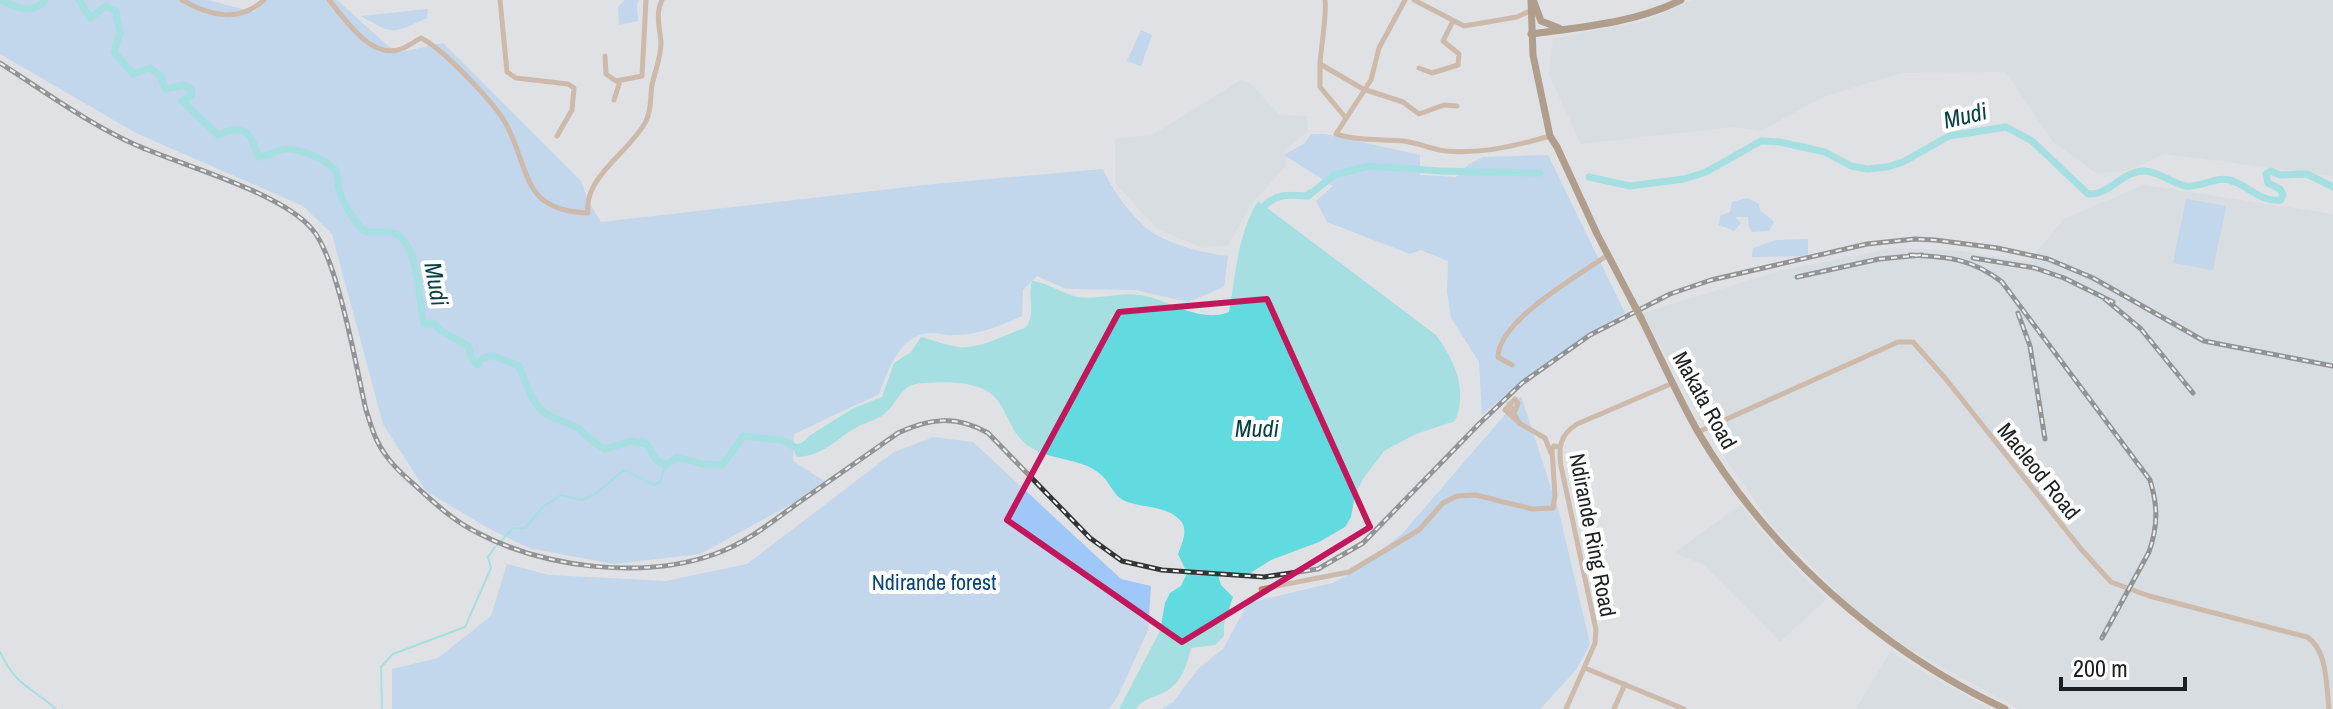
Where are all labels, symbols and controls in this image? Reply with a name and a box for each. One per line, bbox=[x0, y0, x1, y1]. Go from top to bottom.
water label: Mudi bbox=[1940, 94, 1990, 136]
water label: Mudi bbox=[417, 260, 457, 309]
street label: Makata Road bbox=[1666, 346, 1744, 454]
water label: Mudi bbox=[1235, 412, 1279, 444]
street label: Macleod Road bbox=[1991, 416, 2087, 526]
street label: Ndirande Ring Road bbox=[1562, 451, 1624, 619]
park label: Ndirande forest bbox=[872, 567, 996, 597]
scale bar bbox=[2061, 641, 2185, 691]
text: 200 m bbox=[2073, 652, 2128, 684]

